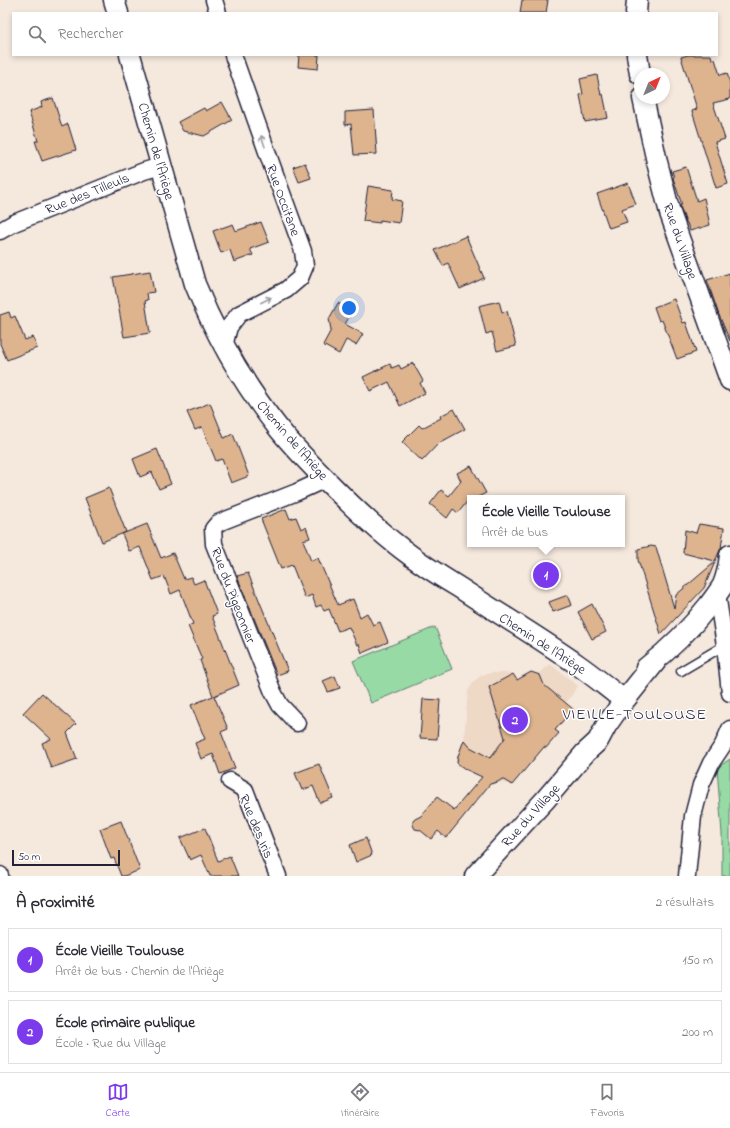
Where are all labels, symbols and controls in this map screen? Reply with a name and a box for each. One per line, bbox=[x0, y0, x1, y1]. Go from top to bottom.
search box bbox=[12, 12, 718, 56]
icon: search bbox=[26, 23, 48, 45]
text: Rechercher bbox=[58, 23, 123, 45]
north arrow bbox=[634, 68, 670, 104]
street label: Chemin de l'Ariège bbox=[131, 100, 180, 203]
one-way arrow bbox=[259, 134, 266, 147]
street label: Rue Occitane bbox=[260, 162, 306, 240]
street label: Rue des Tilleuls bbox=[42, 168, 133, 221]
street label: Rue du Village bbox=[656, 201, 703, 283]
one-way arrow bbox=[260, 296, 272, 303]
your location bbox=[339, 298, 359, 318]
street label: Chemin de l'Ariège bbox=[250, 396, 333, 487]
popup bbox=[467, 495, 625, 547]
text: École Vieille Toulouse bbox=[481, 501, 611, 523]
text: Arrêt de bus bbox=[481, 523, 548, 542]
street label: Rue du Pigeonnier bbox=[204, 544, 261, 648]
pin: 1 bbox=[533, 560, 559, 590]
street label: Chemin de l'Ariège bbox=[494, 608, 591, 682]
district label: VIEILLE-TOULOUSE bbox=[562, 703, 707, 727]
pin: 2 bbox=[502, 705, 528, 735]
street label: Rue du Village bbox=[497, 779, 567, 853]
street label: Rue des Iris bbox=[233, 791, 278, 862]
scale bar bbox=[12, 848, 120, 867]
text: 50 m bbox=[18, 849, 40, 865]
text: À proximité bbox=[16, 890, 94, 915]
text: 2 résultats bbox=[656, 893, 714, 912]
text: École Vieille Toulouse bbox=[55, 940, 184, 962]
text: 1 bbox=[28, 951, 32, 970]
text: 150 m bbox=[682, 951, 713, 970]
text: Arrêt de bus · Chemin de l'Ariège bbox=[55, 962, 224, 981]
text: École primaire publique bbox=[55, 1012, 195, 1034]
text: 2 bbox=[27, 1023, 33, 1042]
text: 200 m bbox=[682, 1023, 713, 1042]
text: École · Rue du Village bbox=[55, 1034, 166, 1053]
tab: Carte bbox=[106, 1081, 130, 1121]
tab: Itinéraire bbox=[341, 1081, 379, 1121]
tab: Favoris bbox=[590, 1081, 624, 1121]

